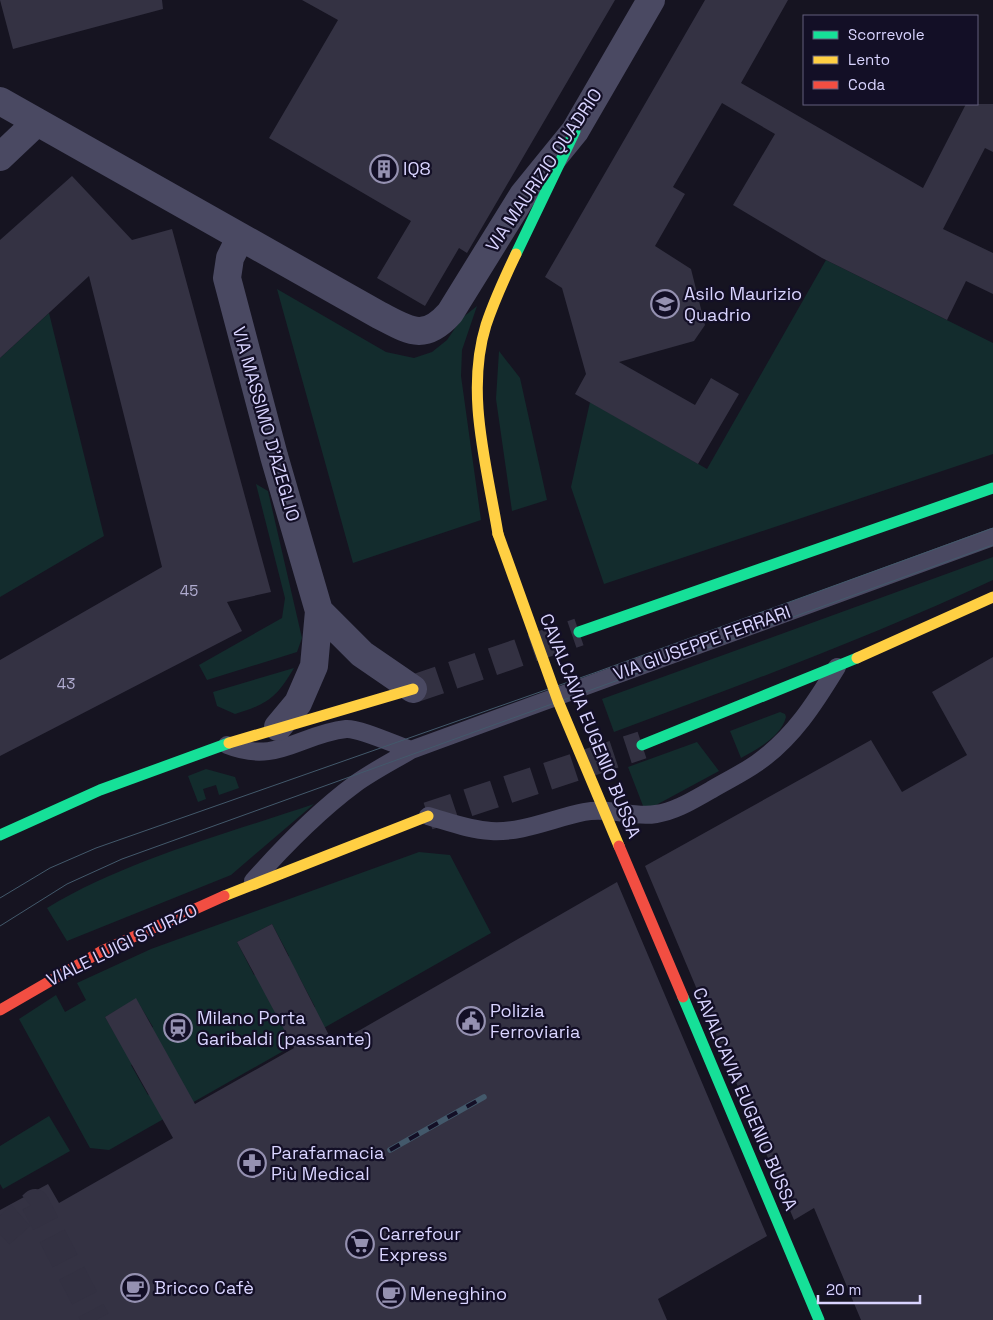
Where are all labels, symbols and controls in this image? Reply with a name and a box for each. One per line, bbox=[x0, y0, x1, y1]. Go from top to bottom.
legend bbox=[803, 15, 978, 105]
text: Scorrevole bbox=[848, 25, 925, 44]
text: Lento bbox=[848, 50, 890, 69]
text: Coda bbox=[848, 75, 886, 94]
street label: VIA MAURIZIO QUADRIO bbox=[480, 84, 607, 256]
building icon: IQ8 bbox=[369, 154, 399, 184]
place label: IQ8 bbox=[403, 157, 431, 180]
place label: Asilo Maurizio Quadrio bbox=[684, 282, 802, 326]
school or university icon: Asilo Maurizio Quadrio bbox=[650, 289, 680, 319]
street label: VIA MASSIMO D'AZEGLIO bbox=[228, 324, 305, 524]
house number: 45 bbox=[180, 581, 198, 600]
street label: VIA GIUSEPPE FERRARI bbox=[610, 600, 794, 685]
street label: CAVALCAVIA EUGENIO BUSSA bbox=[535, 610, 646, 842]
house number: 43 bbox=[57, 674, 75, 693]
street label: VIALE LUIGI STURZO bbox=[43, 898, 201, 991]
street label: CAVALCAVIA EUGENIO BUSSA bbox=[688, 984, 803, 1214]
place label: Polizia Ferroviaria bbox=[490, 999, 580, 1043]
place label: Milano Porta Garibaldi (passante) bbox=[197, 1006, 371, 1050]
public building icon: Polizia Ferroviaria bbox=[456, 1006, 486, 1036]
station icon: Milano Porta Garibaldi (passante) bbox=[163, 1013, 193, 1043]
place label: Parafarmacia Più Medical bbox=[271, 1141, 384, 1185]
pharmacy icon: Parafarmacia Più Medical bbox=[237, 1148, 267, 1178]
place label: Carrefour Express bbox=[379, 1222, 461, 1266]
supermarket icon: Carrefour Express bbox=[345, 1229, 375, 1259]
scale bar bbox=[818, 1272, 920, 1304]
cafe icon: Bricco Cafè bbox=[120, 1273, 150, 1303]
place label: Bricco Cafè bbox=[154, 1276, 254, 1299]
cafe icon: Meneghino bbox=[376, 1279, 406, 1309]
text: 20 m bbox=[826, 1280, 861, 1299]
place label: Meneghino bbox=[410, 1282, 507, 1305]

